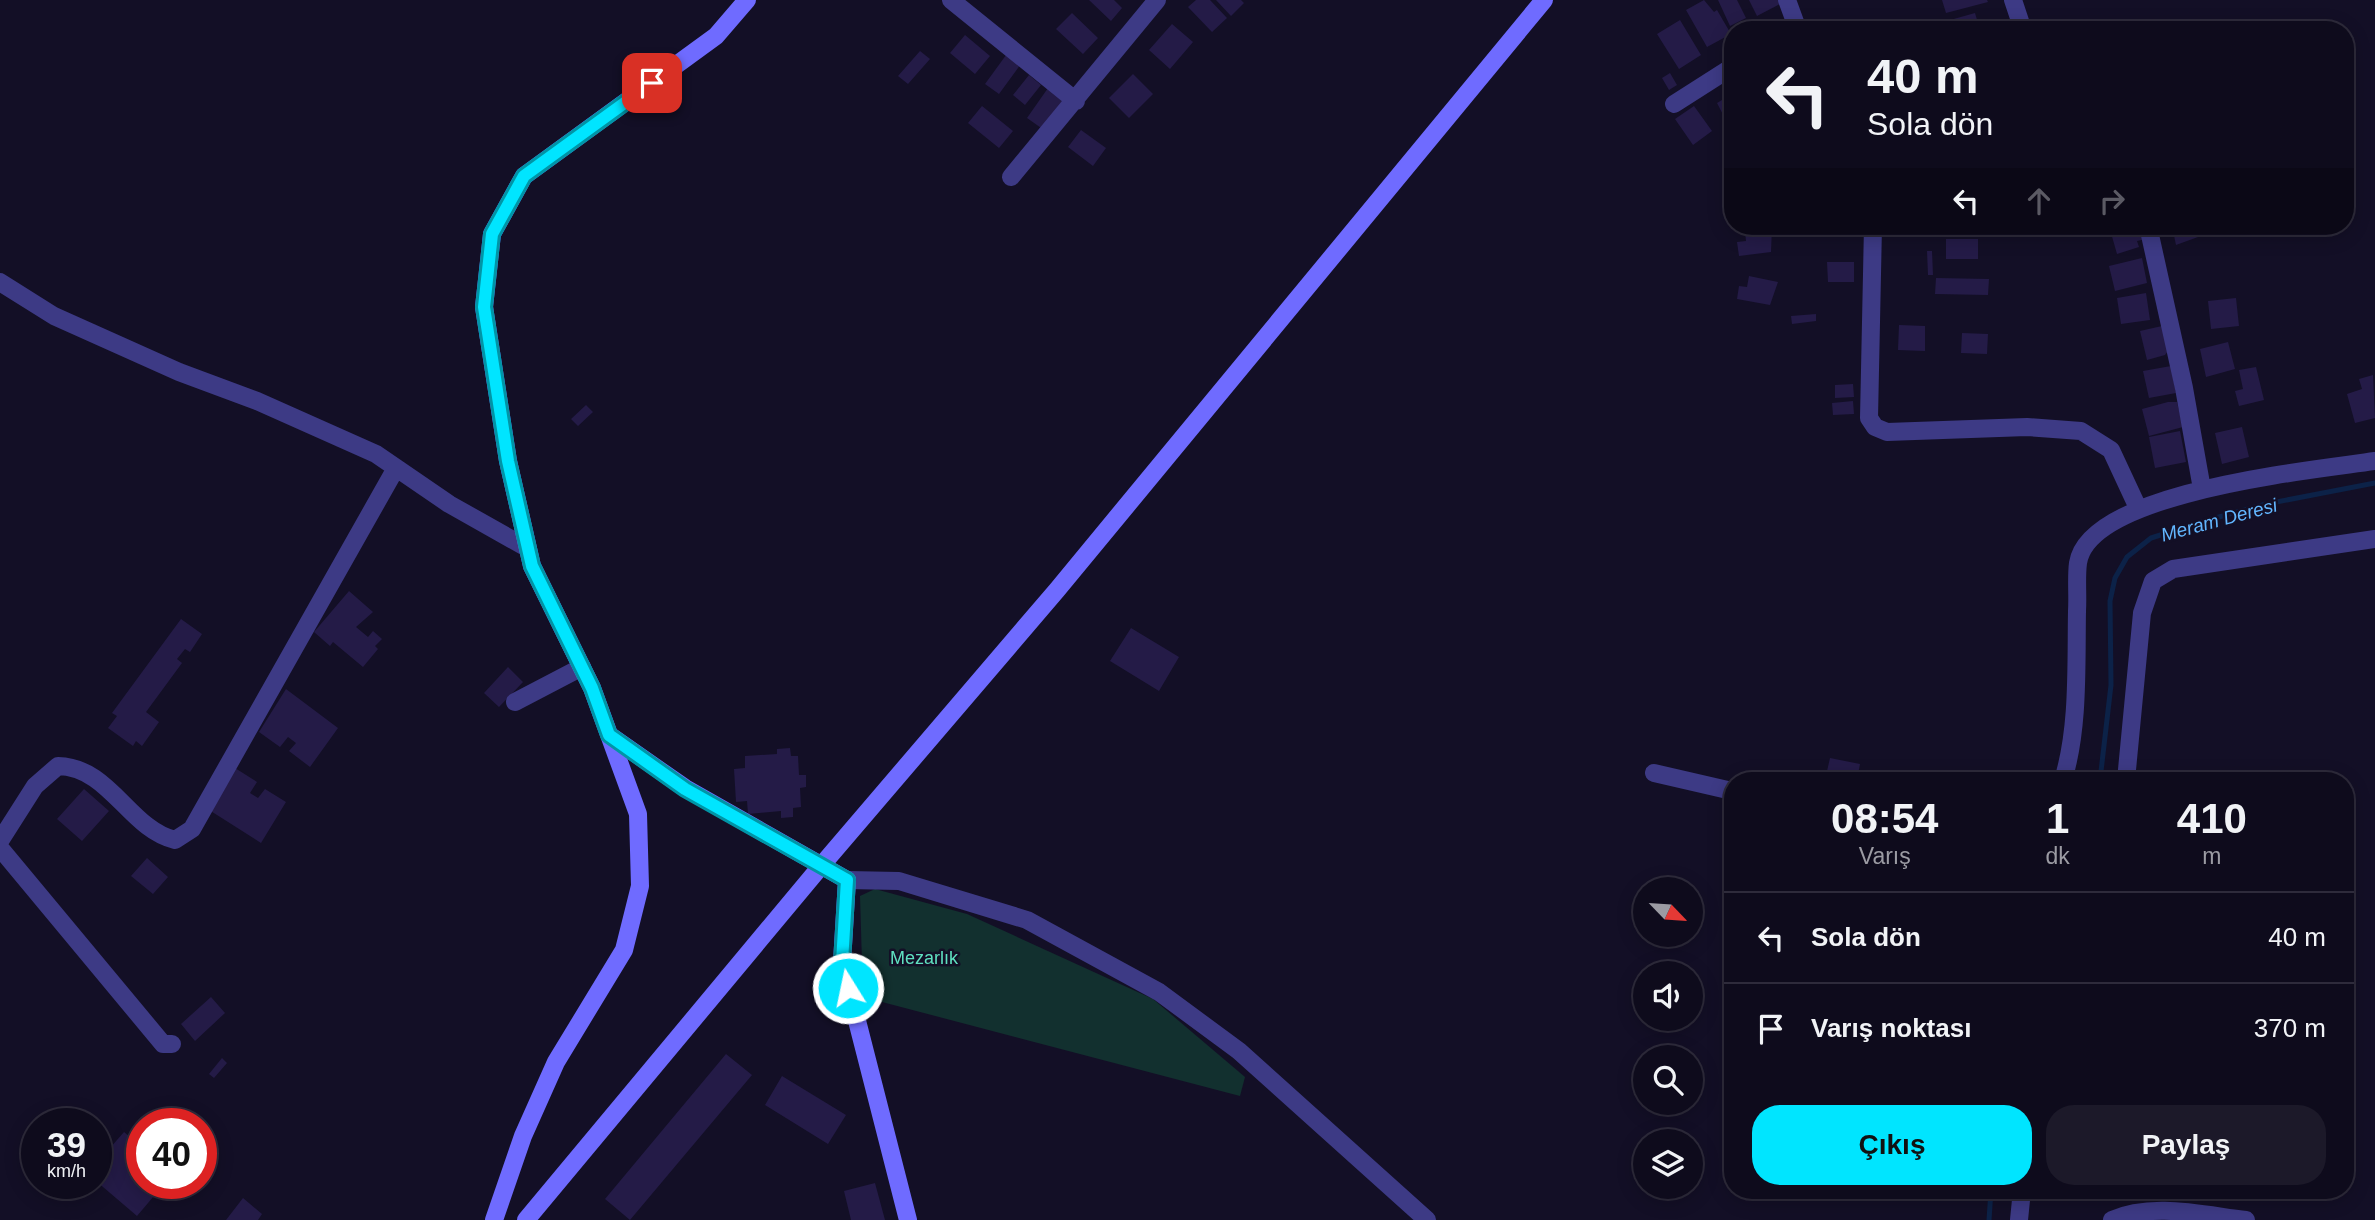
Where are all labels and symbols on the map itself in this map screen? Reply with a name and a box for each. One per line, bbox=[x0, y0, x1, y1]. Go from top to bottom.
pin bbox=[622, 53, 682, 113]
water label: Meram Deresi bbox=[2159, 494, 2280, 546]
north arrow bbox=[1633, 877, 1703, 947]
park label: Mezarlık bbox=[890, 948, 959, 968]
position arrow bbox=[811, 951, 885, 1025]
speed limit sign: 40 bbox=[126, 1108, 217, 1199]

